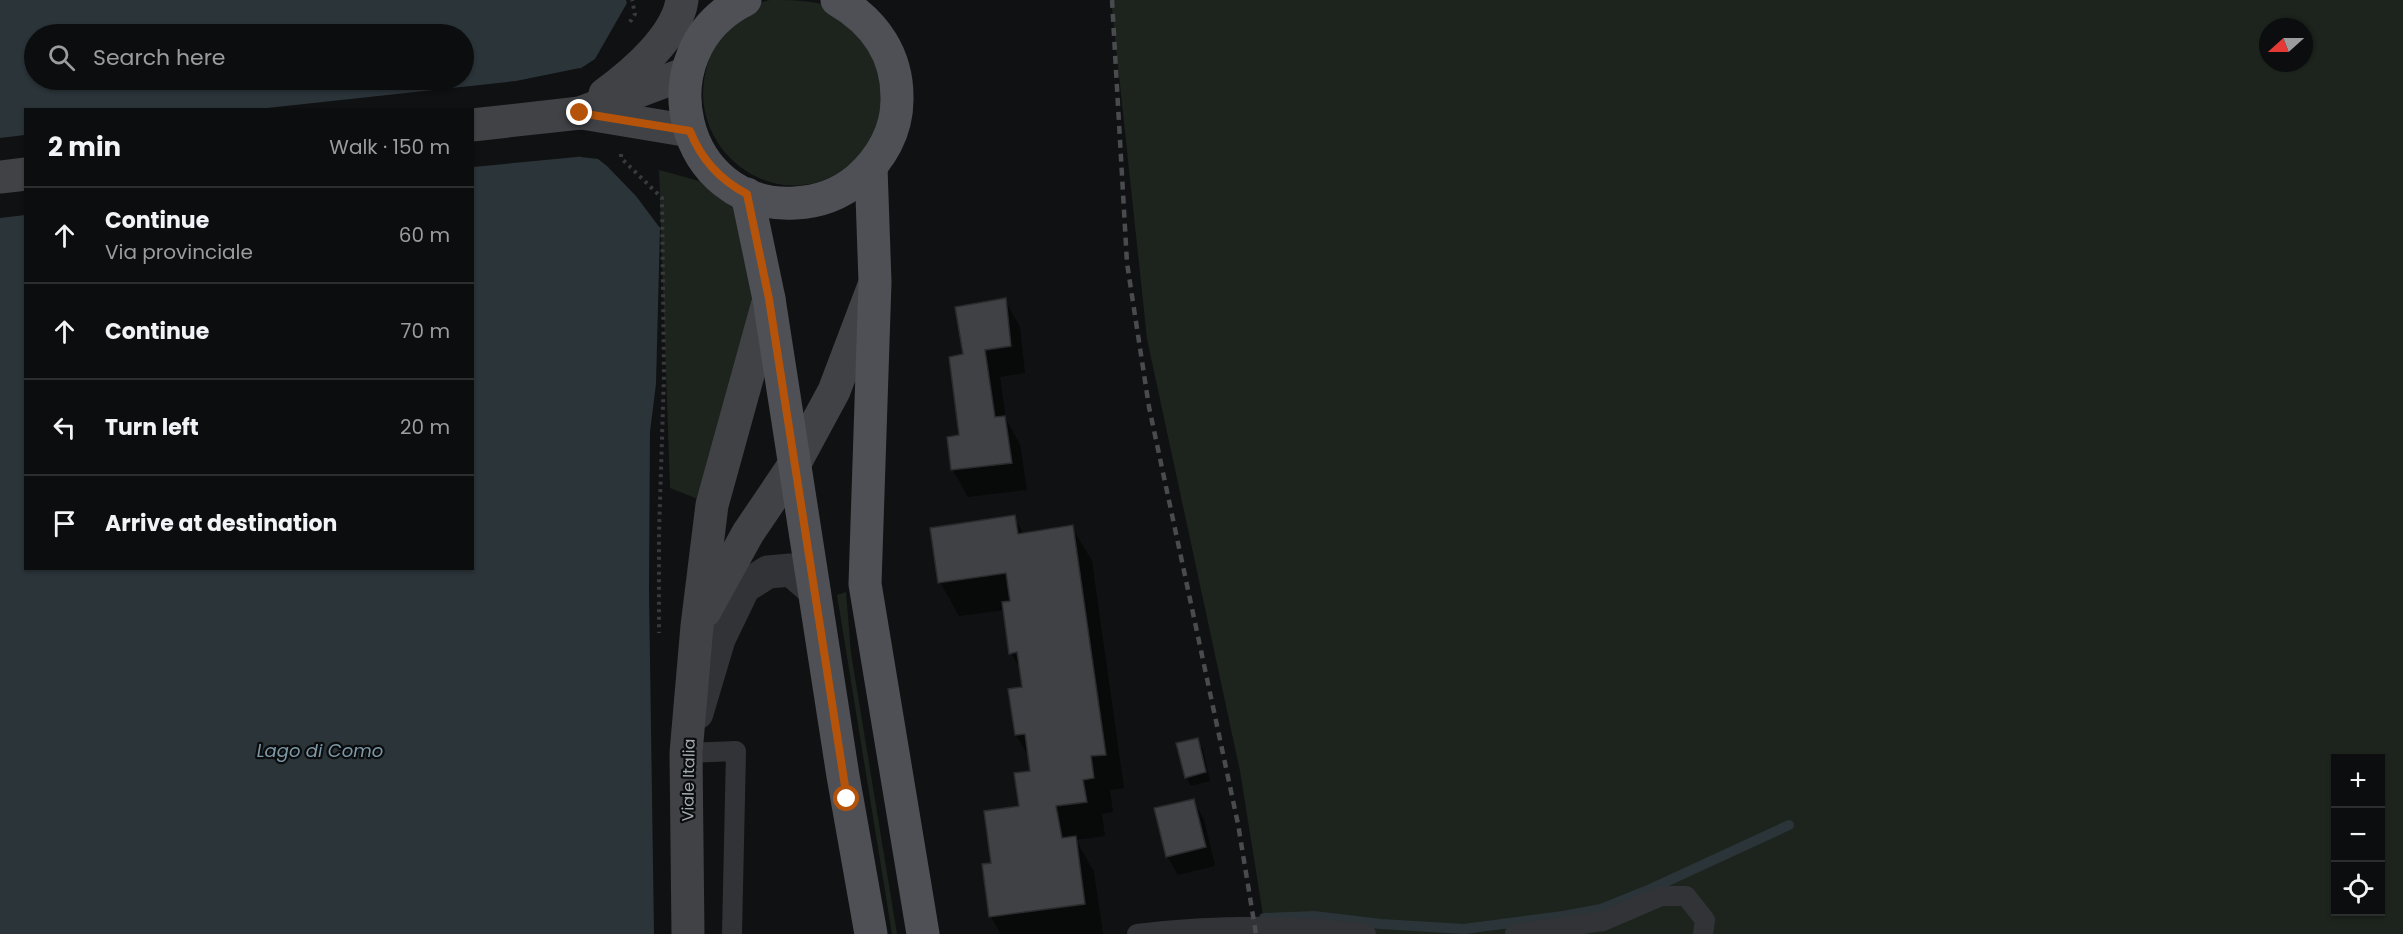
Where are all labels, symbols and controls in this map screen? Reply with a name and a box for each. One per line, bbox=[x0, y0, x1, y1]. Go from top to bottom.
north arrow bbox=[2259, 18, 2313, 72]
search box bbox=[24, 24, 474, 90]
icon: search bbox=[45, 41, 78, 74]
text: Search here bbox=[93, 42, 226, 73]
route end bbox=[566, 99, 592, 125]
text: 2 min bbox=[48, 129, 121, 165]
text: Walk · 150 m bbox=[329, 133, 450, 161]
text: Continue bbox=[105, 205, 209, 236]
icon: ahead bbox=[48, 219, 81, 252]
text: 60 m bbox=[399, 221, 450, 249]
text: Via provinciale bbox=[105, 238, 253, 266]
icon: ahead bbox=[48, 315, 81, 348]
text: Continue bbox=[105, 316, 209, 347]
text: 70 m bbox=[401, 317, 450, 345]
icon: left bbox=[48, 411, 81, 444]
text: Turn left bbox=[105, 412, 199, 443]
text: 20 m bbox=[400, 413, 450, 441]
icon: arrive bbox=[48, 507, 81, 540]
text: Arrive at destination bbox=[105, 508, 337, 539]
water label: Lago di Como bbox=[257, 738, 383, 763]
street label: Viale Italia bbox=[676, 738, 701, 822]
map controls bbox=[2331, 754, 2385, 916]
button: + bbox=[2331, 754, 2385, 808]
route start bbox=[833, 785, 859, 811]
button: − bbox=[2331, 808, 2385, 862]
button: locate bbox=[2331, 862, 2385, 916]

